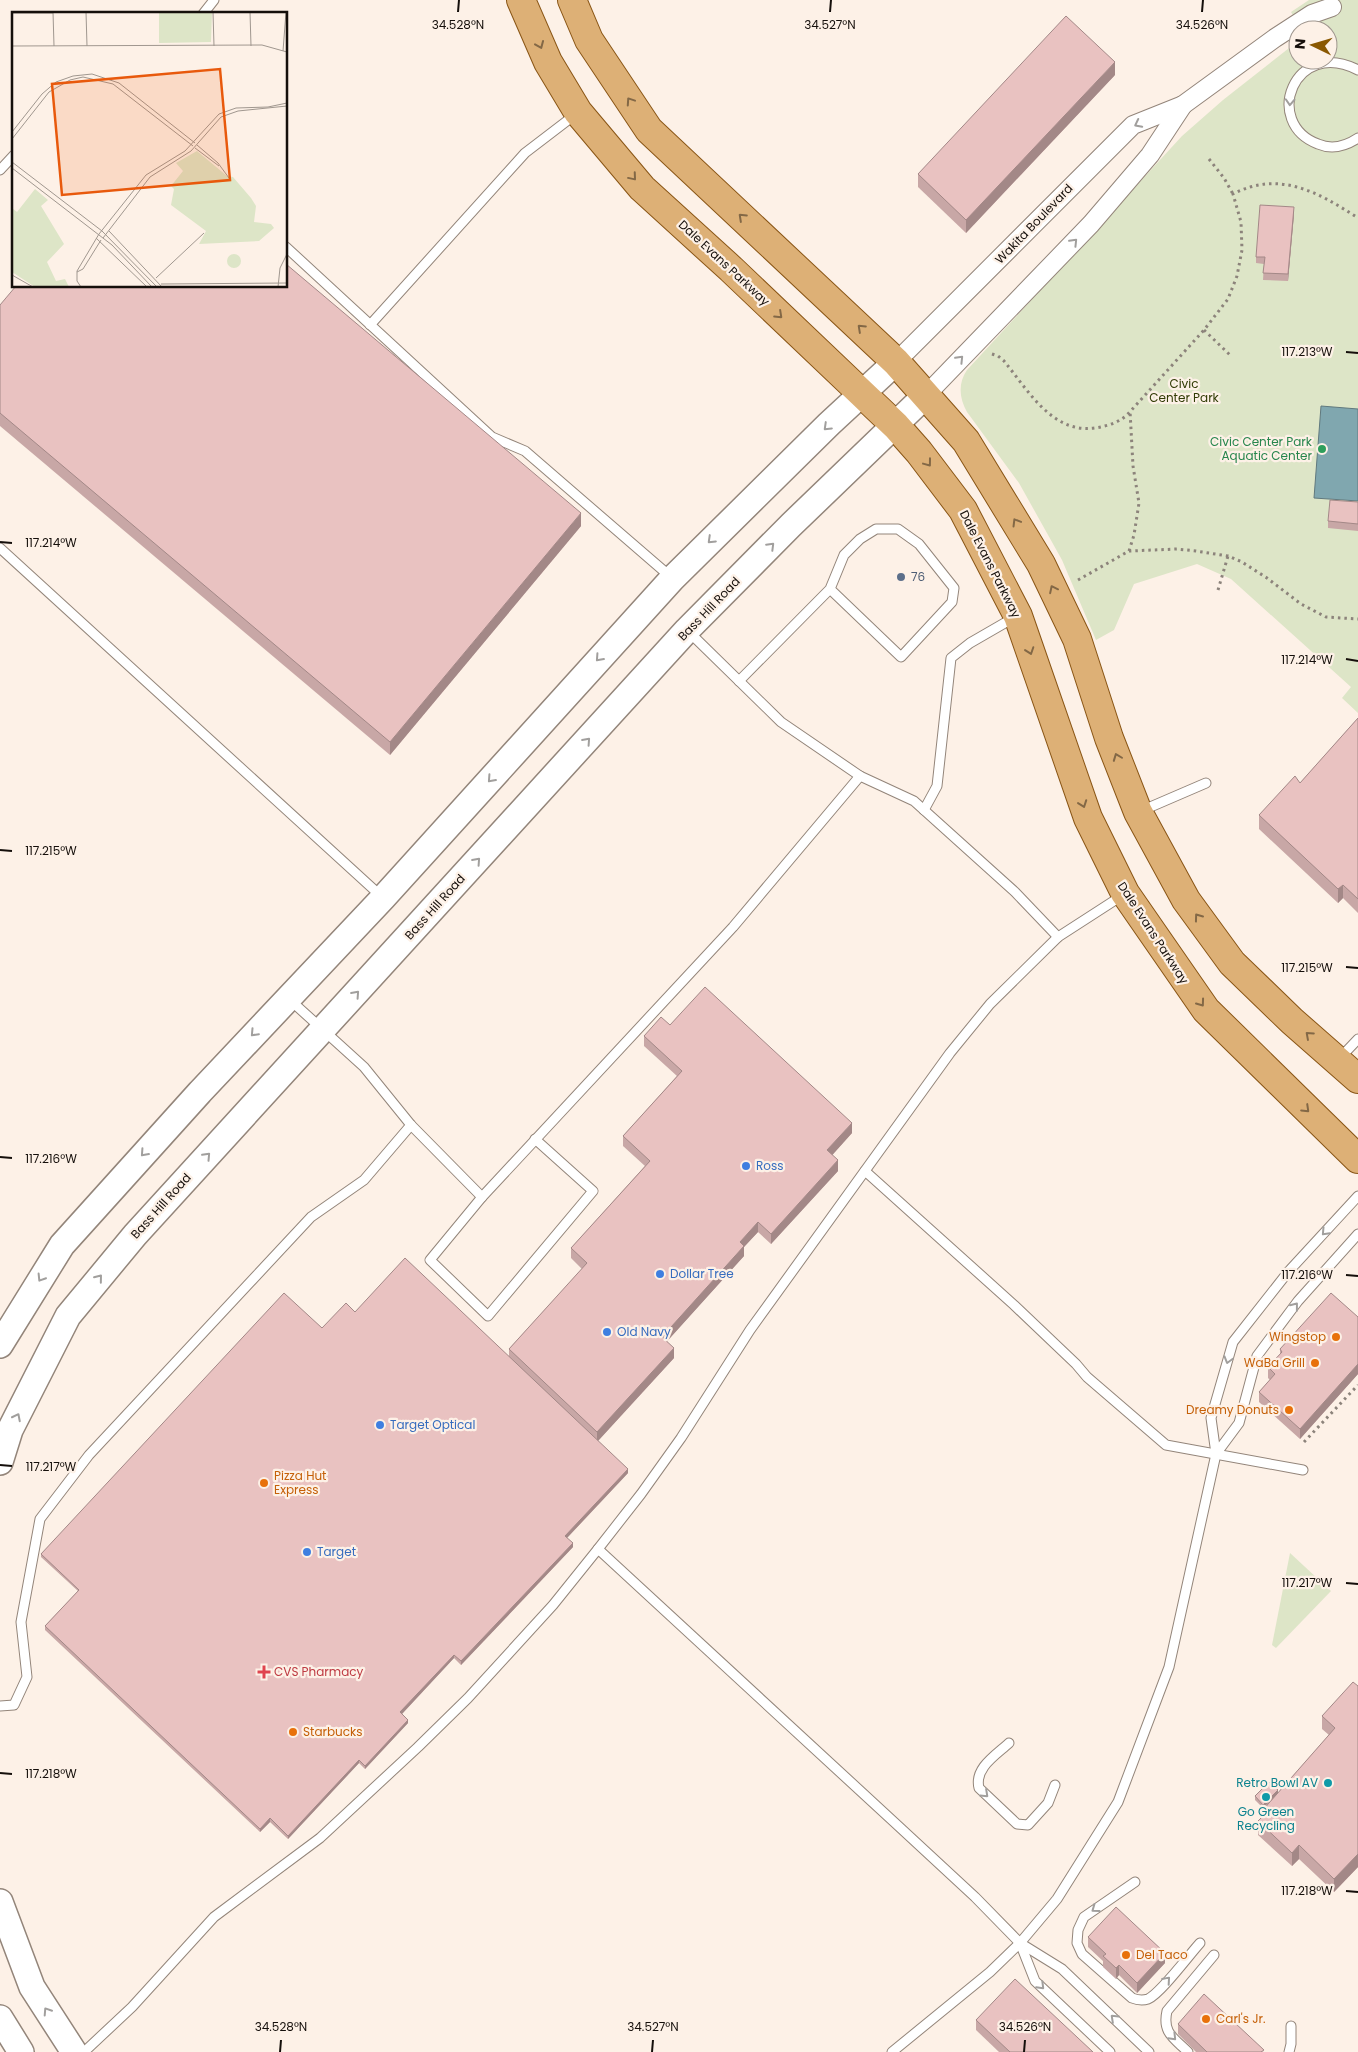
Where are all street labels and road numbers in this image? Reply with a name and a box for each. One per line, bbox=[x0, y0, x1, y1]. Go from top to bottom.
street label: Wakita Boulevard bbox=[991, 180, 1076, 267]
street label: Dale Evans Parkway bbox=[675, 216, 774, 310]
street label: Dale Evans Parkway bbox=[956, 507, 1025, 621]
street label: Bass Hill Road bbox=[674, 573, 744, 644]
street label: Bass Hill Road bbox=[401, 870, 469, 943]
street label: Dale Evans Parkway bbox=[1114, 878, 1193, 987]
street label: Bass Hill Road bbox=[127, 1169, 195, 1242]

